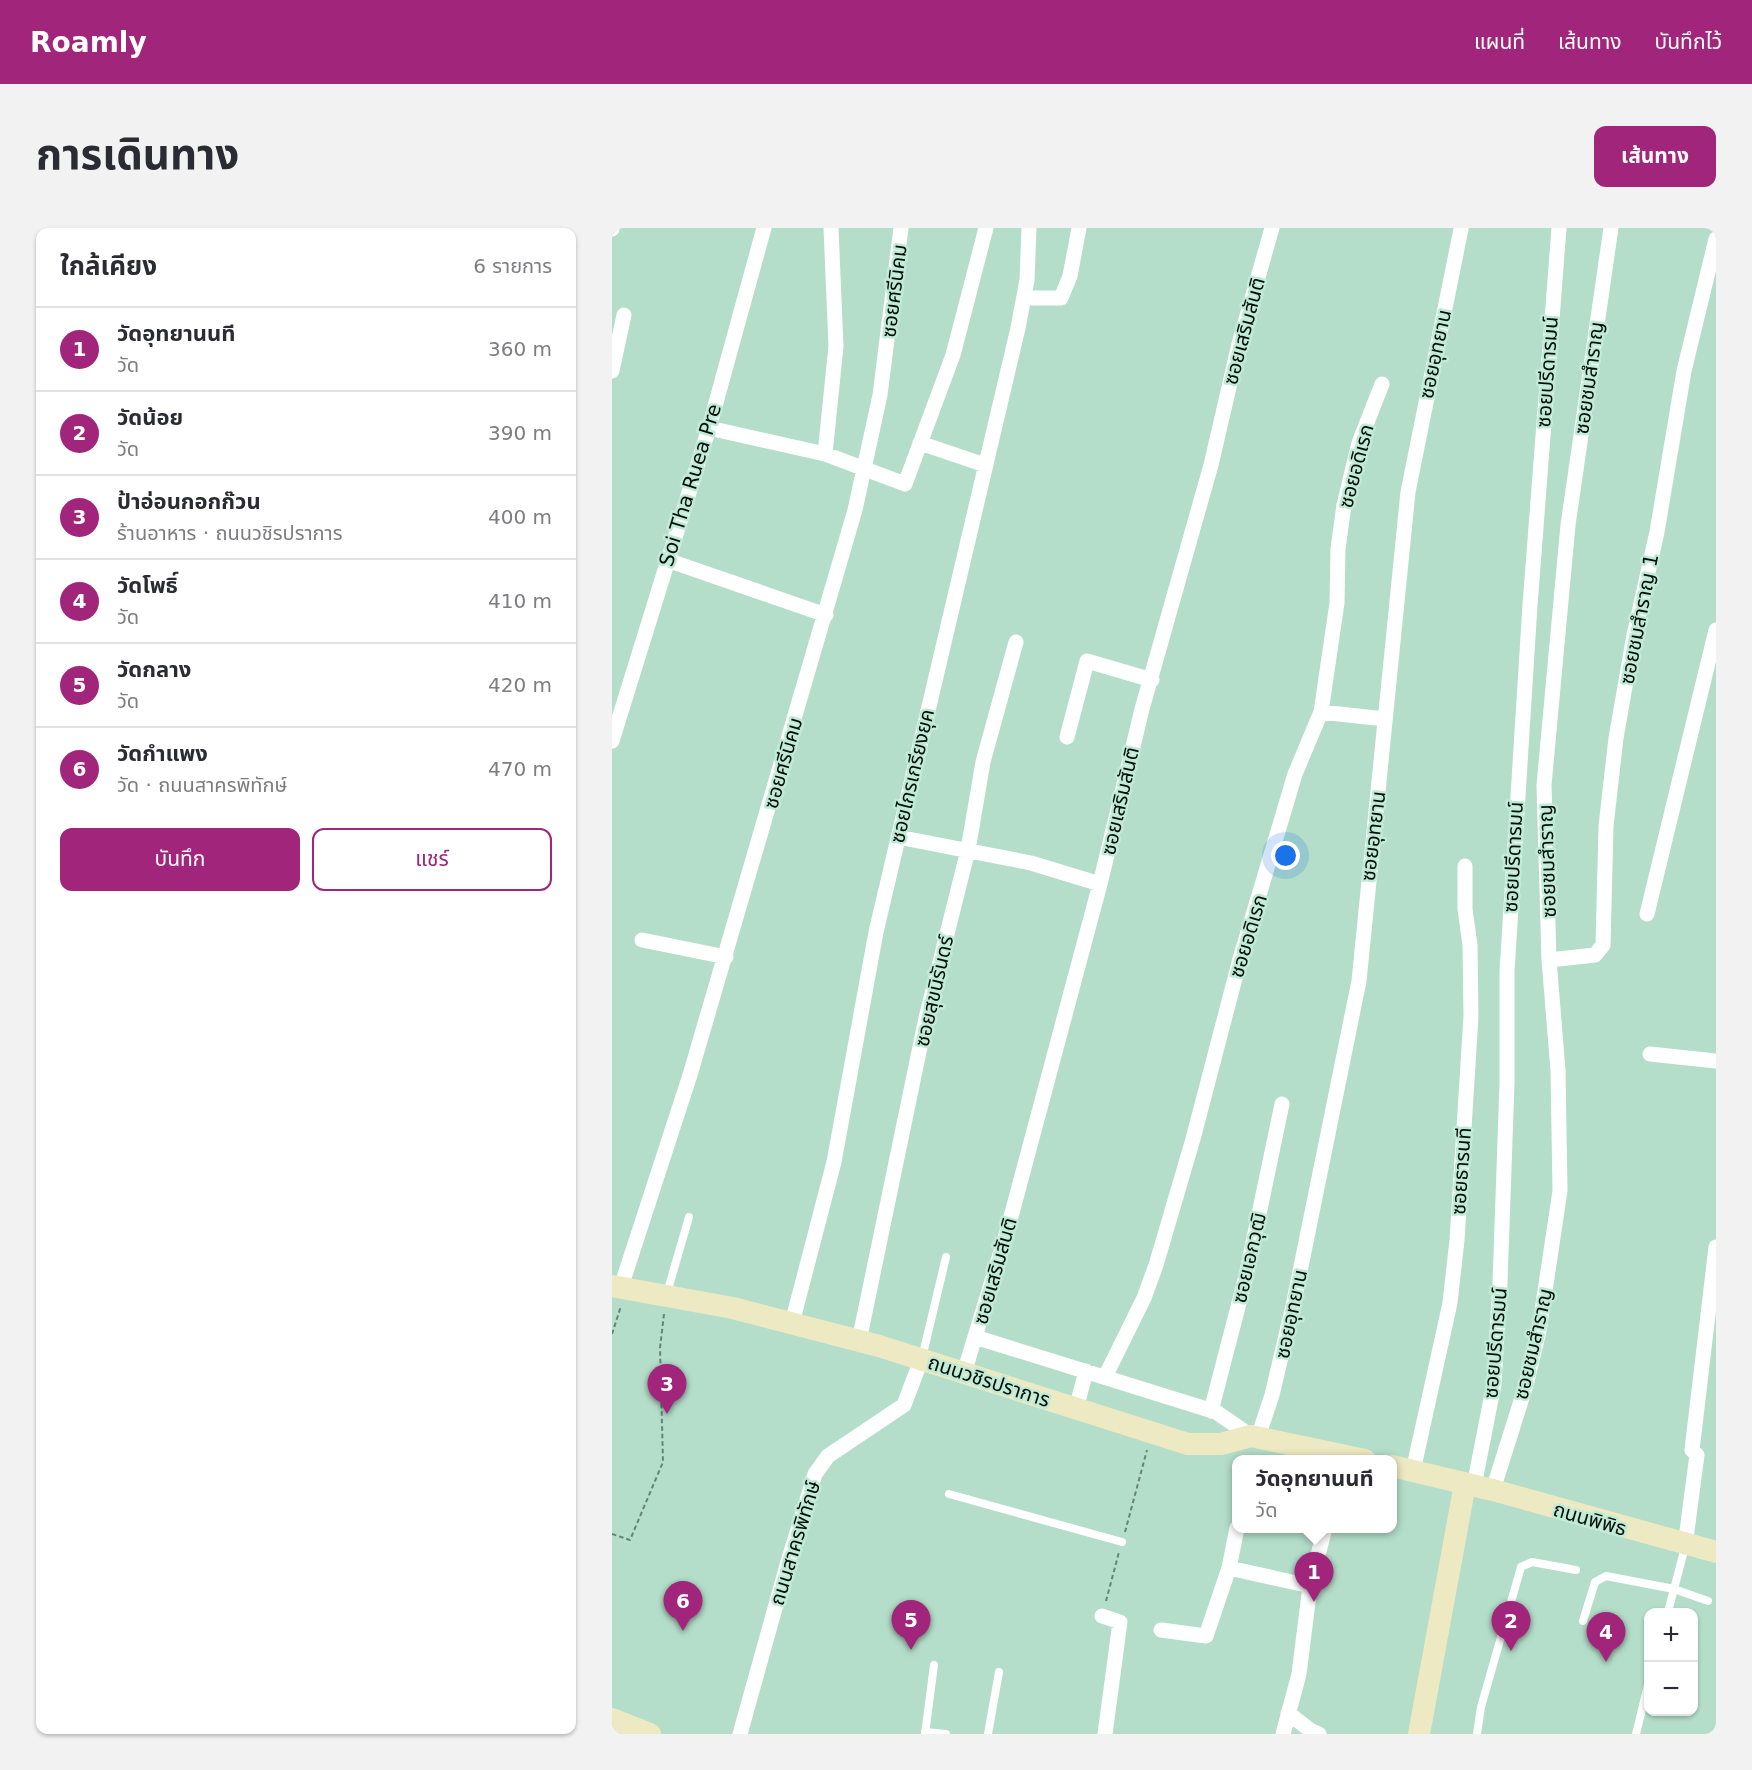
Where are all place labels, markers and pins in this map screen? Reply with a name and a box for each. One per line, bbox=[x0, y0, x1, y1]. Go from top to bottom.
pin: 3 bbox=[648, 1364, 686, 1414]
pin: 1 bbox=[1294, 1552, 1334, 1602]
pin: 6 bbox=[664, 1582, 702, 1631]
pin: 5 bbox=[892, 1600, 930, 1650]
pin: 2 bbox=[1492, 1602, 1530, 1651]
pin: 4 bbox=[1586, 1612, 1626, 1662]

